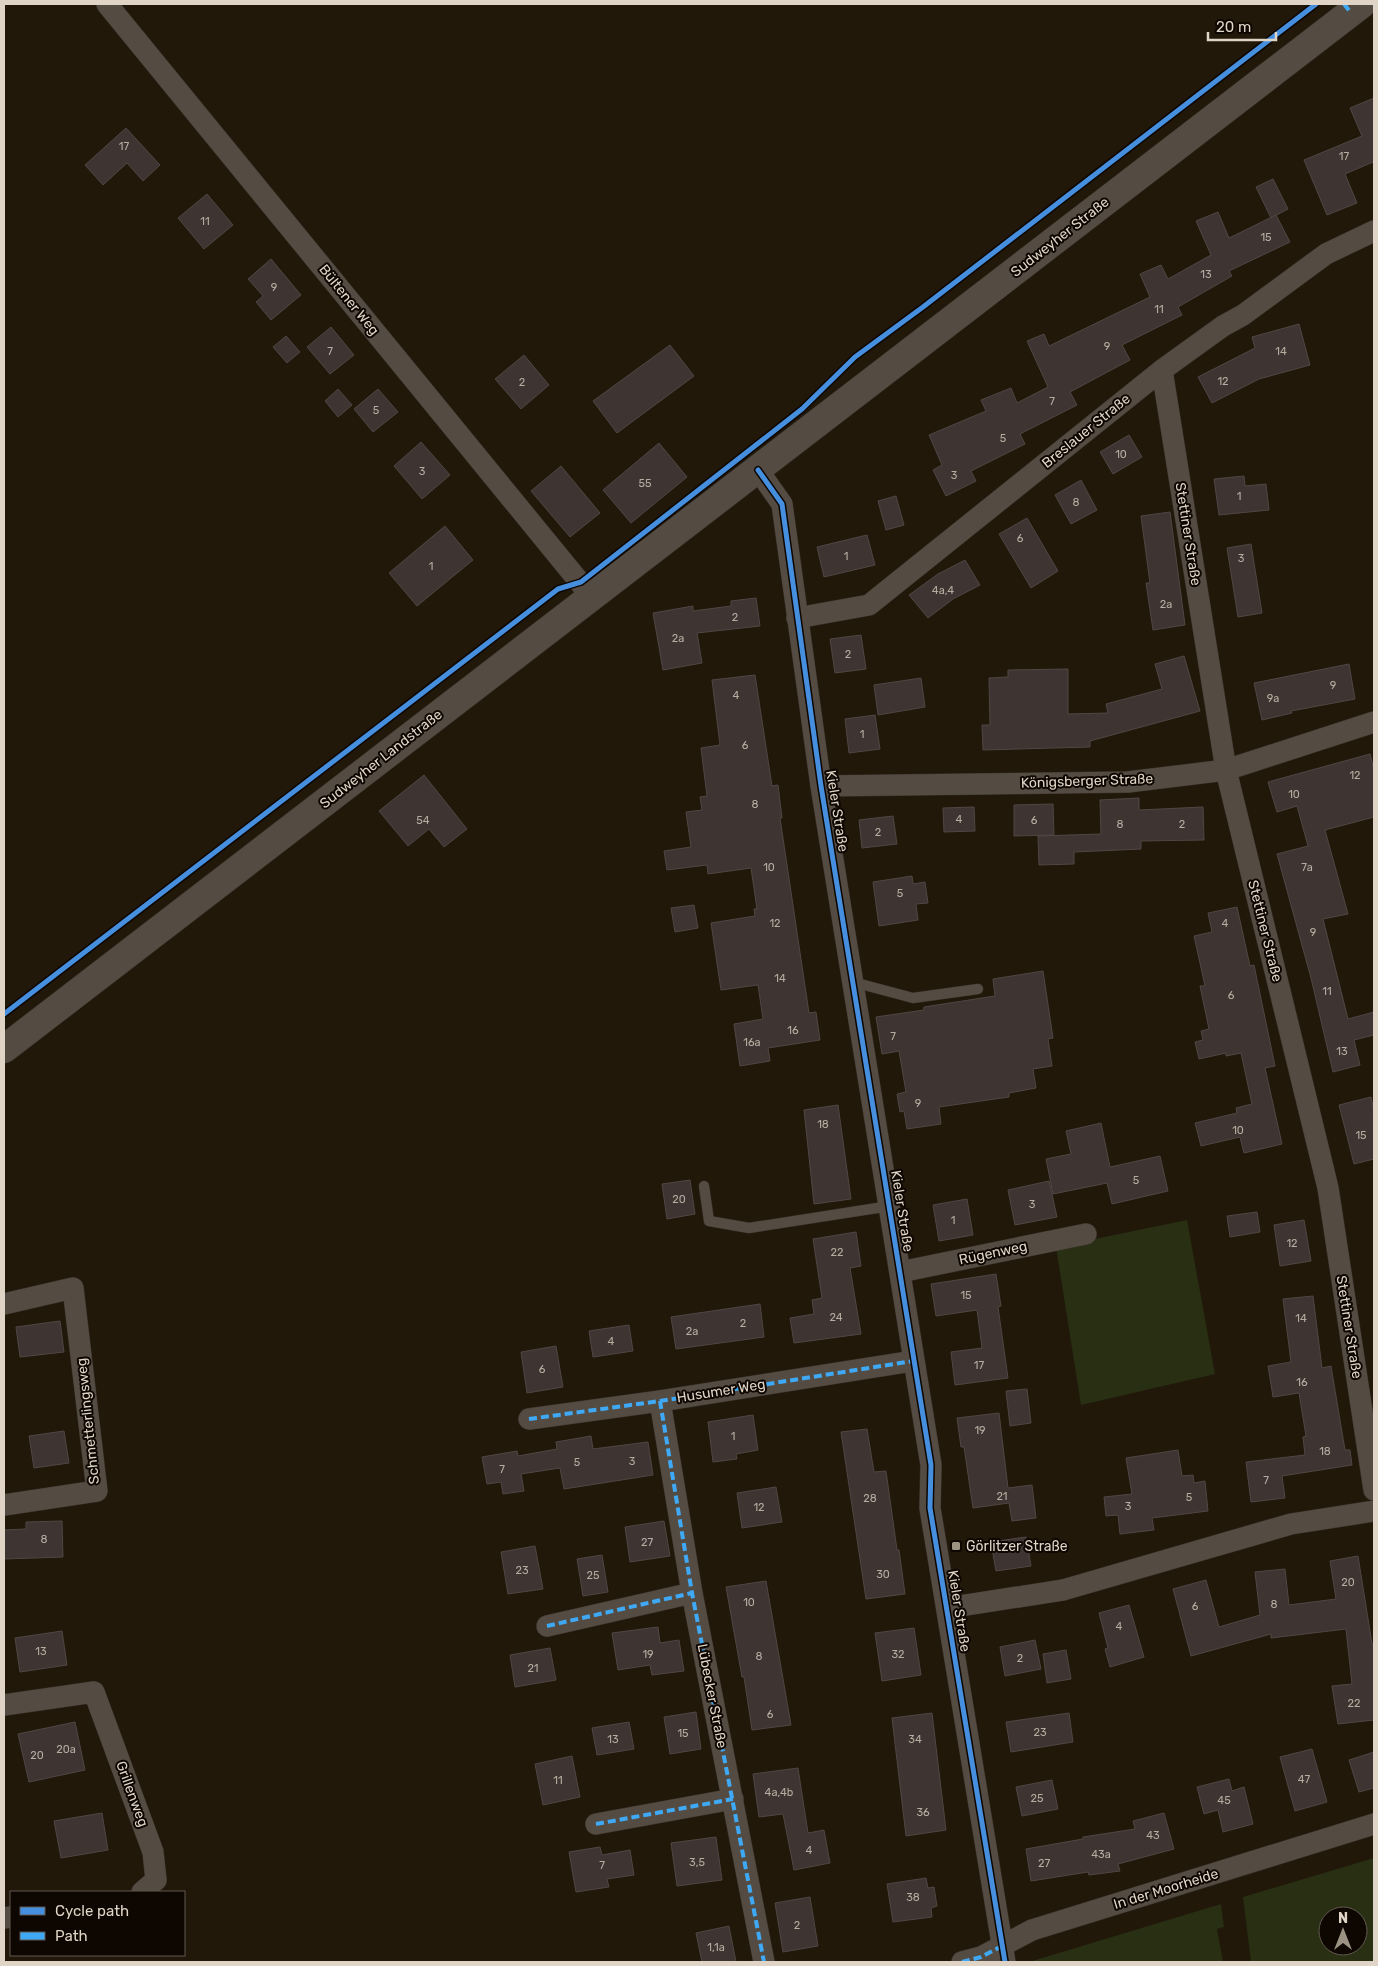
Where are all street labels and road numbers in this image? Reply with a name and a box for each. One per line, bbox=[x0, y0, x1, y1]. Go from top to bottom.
street label: Sudweyher Straße bbox=[1008, 193, 1113, 281]
street label: Bültener Weg bbox=[315, 261, 383, 339]
street label: Breslauer Straße bbox=[1038, 390, 1134, 472]
street label: Stettiner Straße bbox=[1171, 481, 1205, 587]
street label: Sudweyher Landstraße bbox=[316, 706, 446, 812]
street label: Kieler Straße bbox=[822, 769, 852, 853]
street label: Königsberger Straße bbox=[1020, 770, 1154, 792]
street label: Stettiner Straße bbox=[1244, 878, 1286, 984]
street label: Kieler Straße bbox=[887, 1169, 917, 1253]
street label: Rügenweg bbox=[957, 1237, 1029, 1269]
street label: Stettiner Straße bbox=[1332, 1274, 1366, 1380]
street label: Schmetterlingsweg bbox=[73, 1357, 103, 1485]
street label: Husumer Weg bbox=[675, 1376, 767, 1406]
street label: Kieler Straße bbox=[944, 1569, 974, 1653]
street label: Lübecker Straße bbox=[694, 1642, 731, 1750]
street label: Grillenweg bbox=[112, 1759, 152, 1829]
street label: In der Moorheide bbox=[1112, 1865, 1221, 1913]

